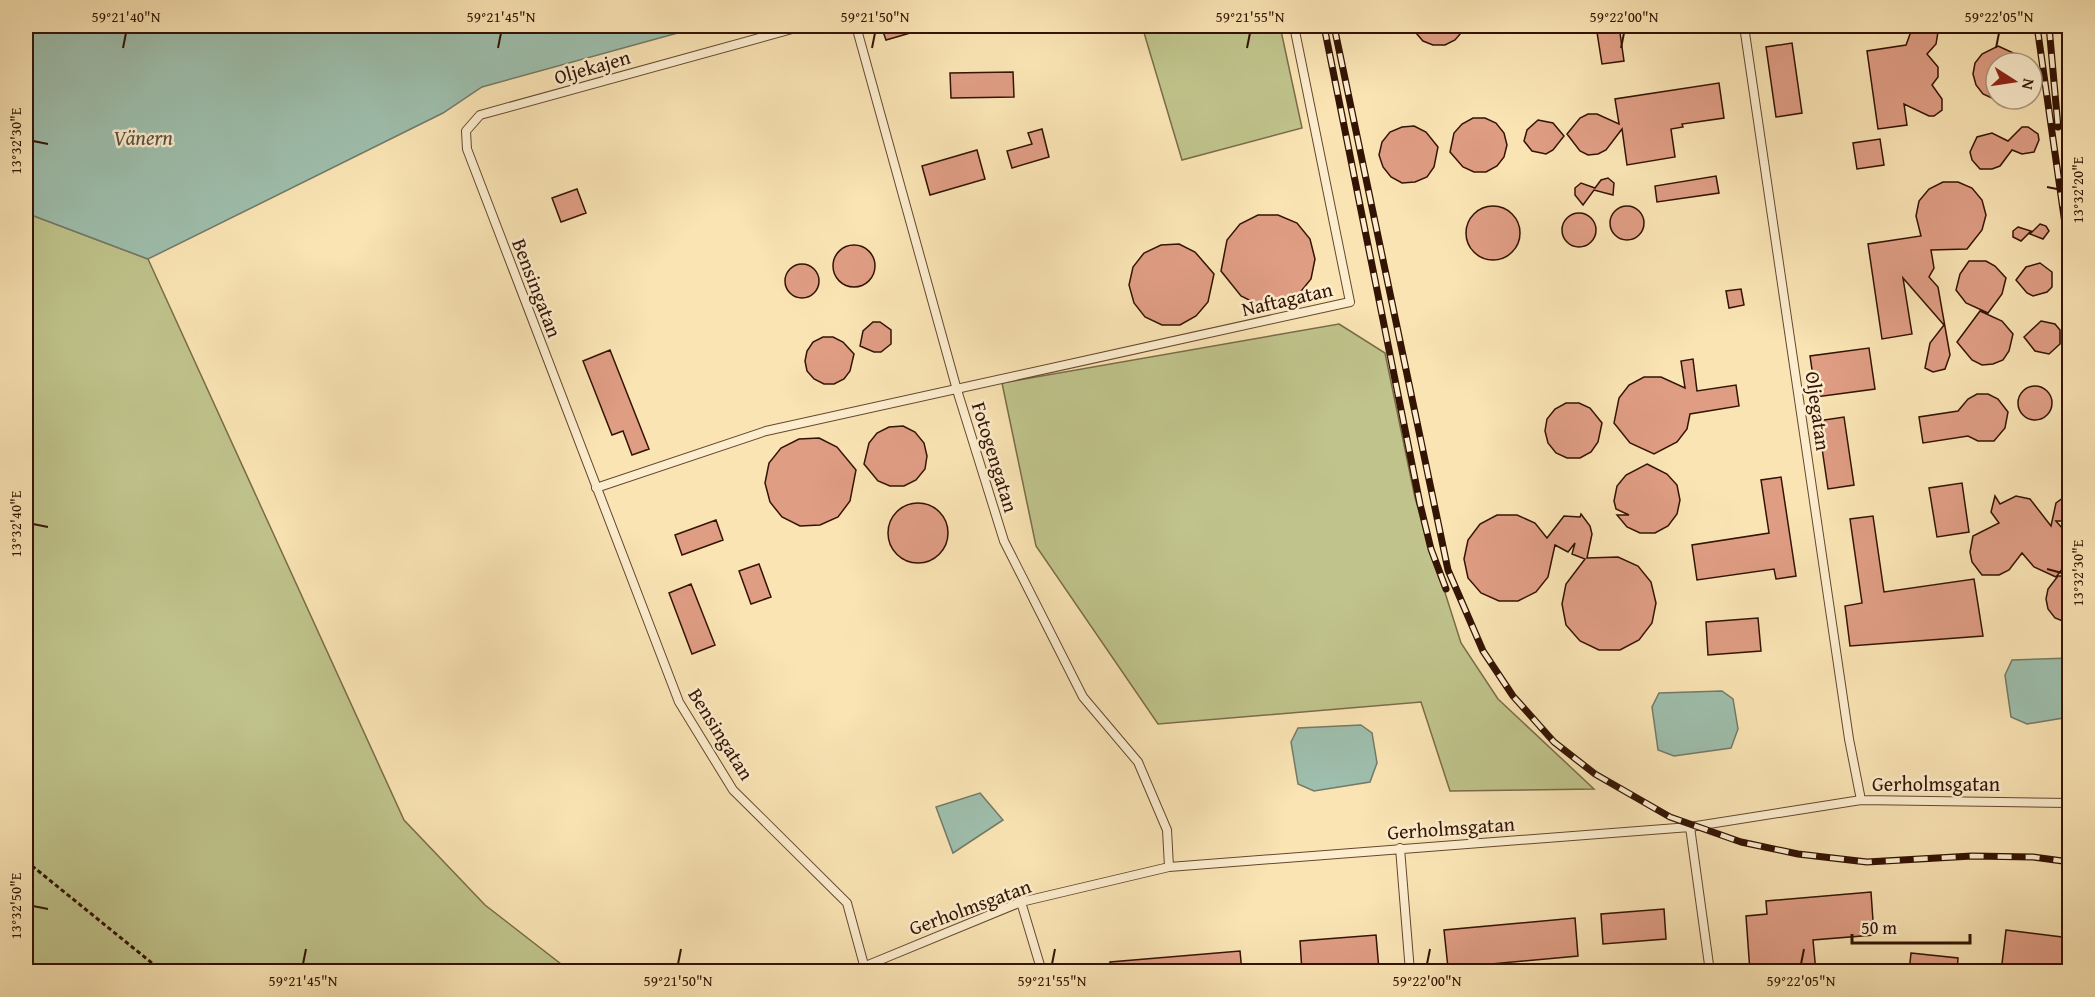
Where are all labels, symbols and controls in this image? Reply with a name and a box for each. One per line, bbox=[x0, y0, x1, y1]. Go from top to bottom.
text: 59°21'40"N bbox=[92, 6, 161, 27]
text: 59°21'45"N bbox=[467, 6, 536, 27]
text: 59°21'50"N bbox=[841, 6, 910, 27]
text: 59°21'55"N bbox=[1216, 6, 1285, 27]
text: 59°22'00"N bbox=[1590, 6, 1659, 27]
text: 59°22'05"N bbox=[1965, 6, 2034, 27]
street label: Oljekajen bbox=[550, 42, 633, 91]
north arrow bbox=[1984, 51, 2044, 111]
text: N bbox=[2016, 76, 2042, 92]
text: 13°32'30"E bbox=[5, 107, 26, 174]
water label: Vänern bbox=[113, 122, 173, 153]
text: 13°32'20"E bbox=[2067, 156, 2088, 223]
street label: Bensingatan bbox=[505, 234, 570, 342]
street label: Naftagatan bbox=[1239, 274, 1335, 323]
street label: Oljegatan bbox=[1799, 369, 1838, 452]
street label: Fotogengatan bbox=[965, 398, 1026, 516]
text: 13°32'40"E bbox=[5, 490, 26, 557]
text: 13°32'30"E bbox=[2067, 539, 2088, 606]
street label: Bensingatan bbox=[682, 682, 761, 785]
street label: Gerholmsgatan bbox=[1872, 769, 2000, 798]
street label: Gerholmsgatan bbox=[1386, 809, 1516, 846]
street label: Gerholmsgatan bbox=[905, 871, 1035, 942]
text: 13°32'50"E bbox=[5, 872, 26, 939]
scale bar bbox=[1852, 907, 1970, 945]
text: 50 m bbox=[1861, 914, 1897, 941]
text: 59°21'45"N bbox=[269, 970, 338, 991]
text: 59°21'50"N bbox=[644, 970, 713, 991]
text: 59°21'55"N bbox=[1018, 970, 1087, 991]
text: 59°22'00"N bbox=[1393, 970, 1462, 991]
text: 59°22'05"N bbox=[1767, 970, 1836, 991]

